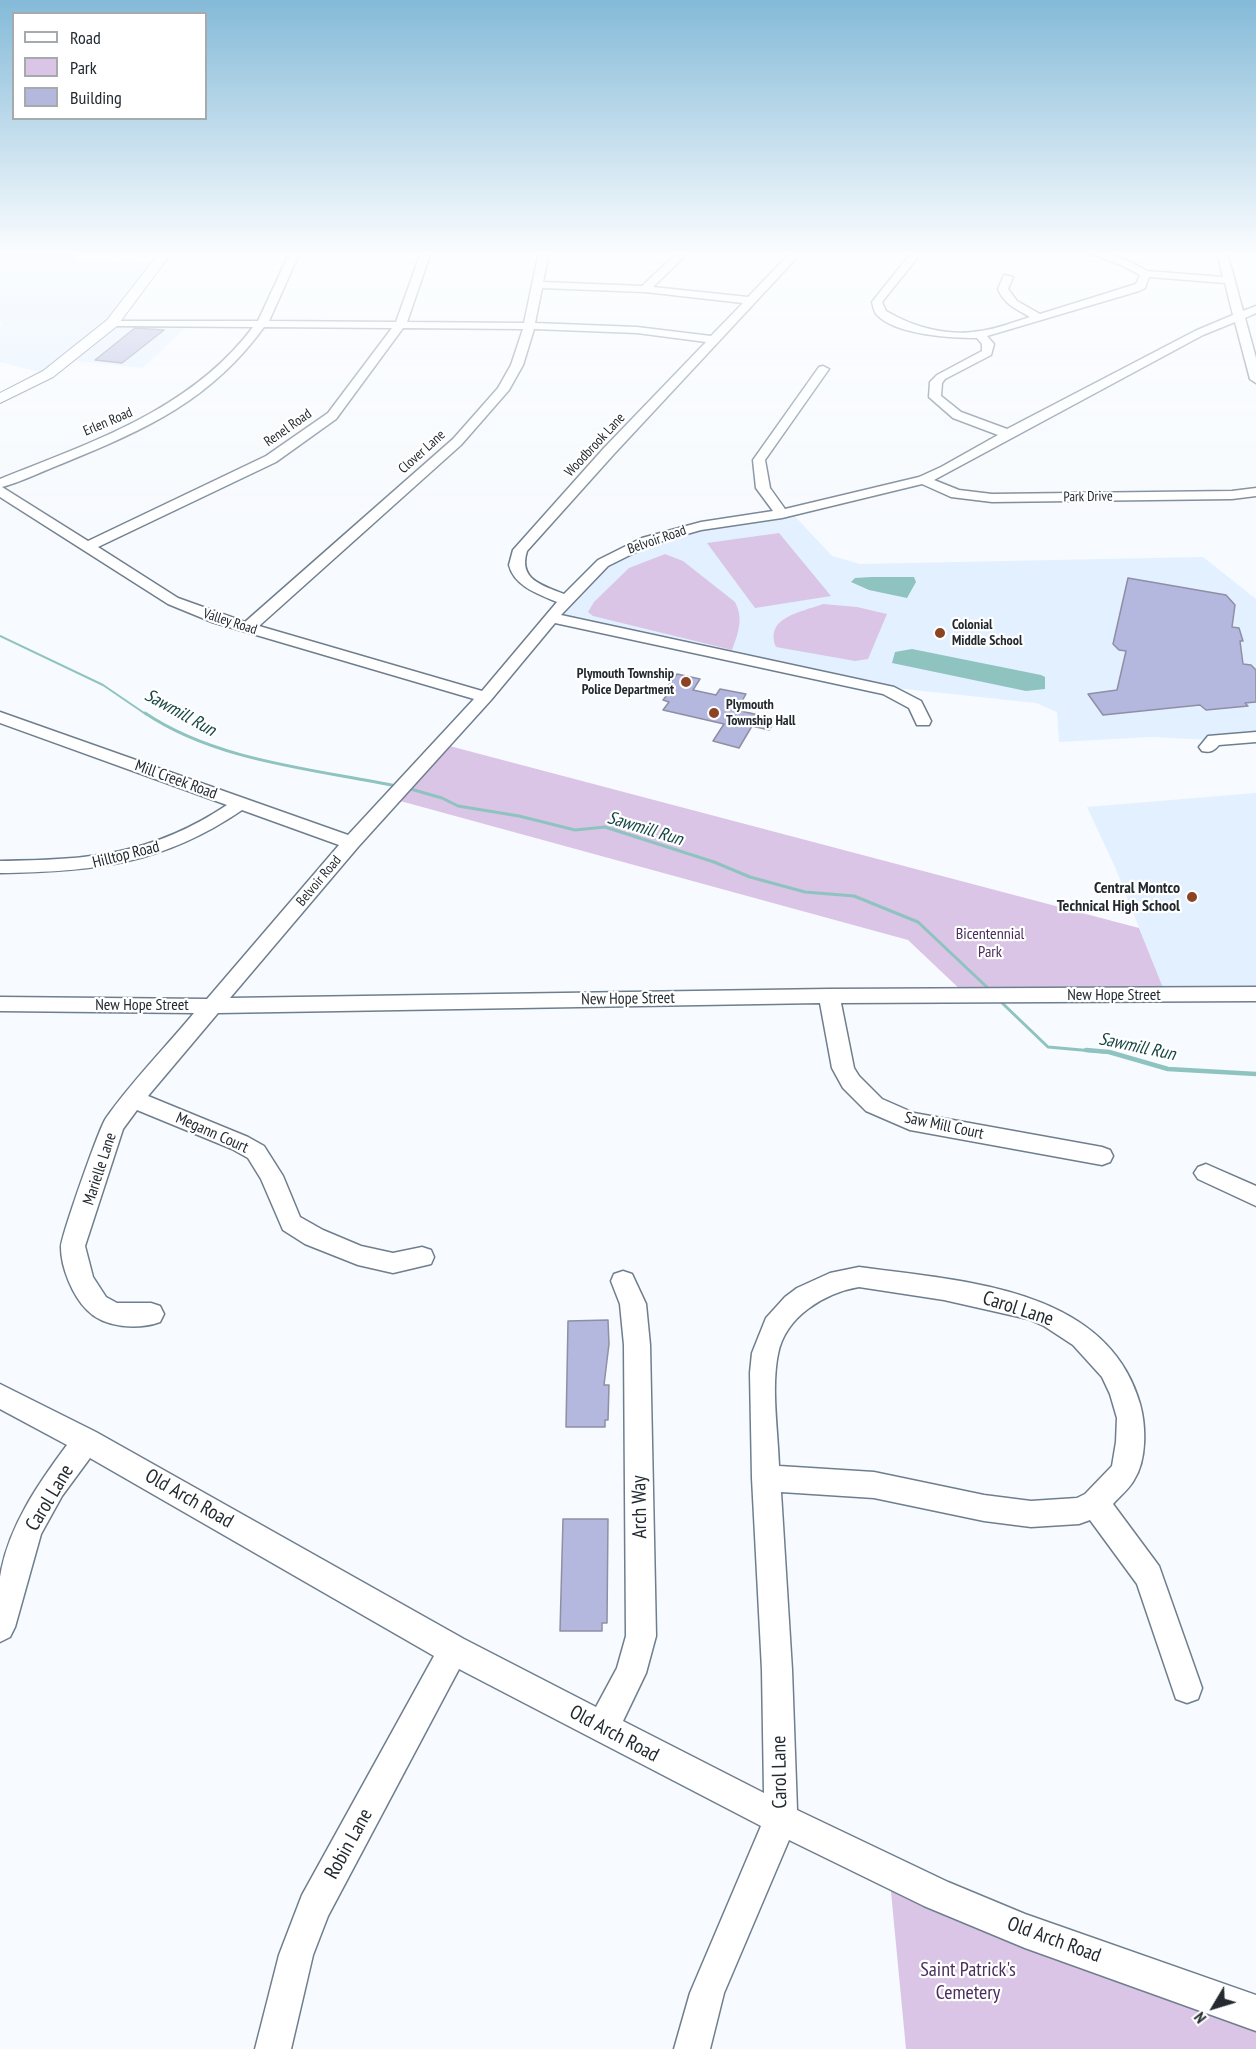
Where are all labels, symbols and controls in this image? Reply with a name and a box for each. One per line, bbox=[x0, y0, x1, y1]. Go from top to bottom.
legend bbox=[12, 12, 207, 120]
text: Road bbox=[70, 26, 101, 49]
text: Park bbox=[70, 56, 97, 79]
text: Building bbox=[70, 86, 122, 109]
street label: Erlen Road bbox=[81, 404, 135, 440]
street label: Renel Road bbox=[261, 406, 315, 450]
street label: Woodbrook Lane bbox=[561, 410, 629, 480]
street label: Clover Lane bbox=[395, 427, 449, 477]
street label: Park Drive bbox=[1063, 488, 1113, 506]
street label: Belvoir Road bbox=[626, 522, 688, 558]
street label: Valley Road bbox=[201, 605, 259, 639]
place label: Colonial Middle School bbox=[952, 617, 1022, 650]
marker: Colonial Middle School bbox=[933, 626, 947, 640]
place label: Plymouth Township Police Department bbox=[577, 666, 674, 698]
marker: Plymouth Township Police Department bbox=[679, 675, 693, 689]
water label: Sawmill Run bbox=[141, 685, 219, 741]
place label: Plymouth Township Hall bbox=[726, 697, 795, 730]
marker: Plymouth Township Hall bbox=[707, 706, 721, 720]
street label: Mill Creek Road bbox=[132, 756, 220, 804]
water label: Sawmill Run bbox=[605, 807, 685, 851]
street label: Hilltop Road bbox=[91, 837, 161, 873]
street label: Belvoir Road bbox=[293, 852, 345, 910]
place label: Central Montco Technical High School bbox=[1057, 878, 1180, 916]
marker: Central Montco Technical High School bbox=[1185, 890, 1199, 904]
park label: Bicentennial Park bbox=[956, 924, 1024, 962]
street label: New Hope Street bbox=[1067, 985, 1161, 1005]
street label: New Hope Street bbox=[581, 989, 675, 1009]
street label: New Hope Street bbox=[95, 995, 189, 1015]
water label: Sawmill Run bbox=[1097, 1028, 1177, 1066]
street label: Saw Mill Court bbox=[903, 1108, 985, 1144]
street label: Megann Court bbox=[173, 1109, 251, 1157]
street label: Marielle Lane bbox=[79, 1130, 121, 1208]
street label: Carol Lane bbox=[980, 1286, 1056, 1332]
street label: Carol Lane bbox=[21, 1461, 79, 1535]
street label: Old Arch Road bbox=[141, 1464, 237, 1534]
street label: Arch Way bbox=[627, 1475, 653, 1539]
street label: Old Arch Road bbox=[565, 1700, 663, 1768]
street label: Carol Lane bbox=[767, 1735, 793, 1809]
street label: Robin Lane bbox=[320, 1805, 378, 1883]
street label: Old Arch Road bbox=[1004, 1912, 1104, 1968]
park label: Saint Patrick's Cemetery bbox=[920, 1958, 1016, 2005]
north arrow bbox=[1184, 1977, 1244, 2037]
text: N bbox=[1189, 2009, 1210, 2028]

